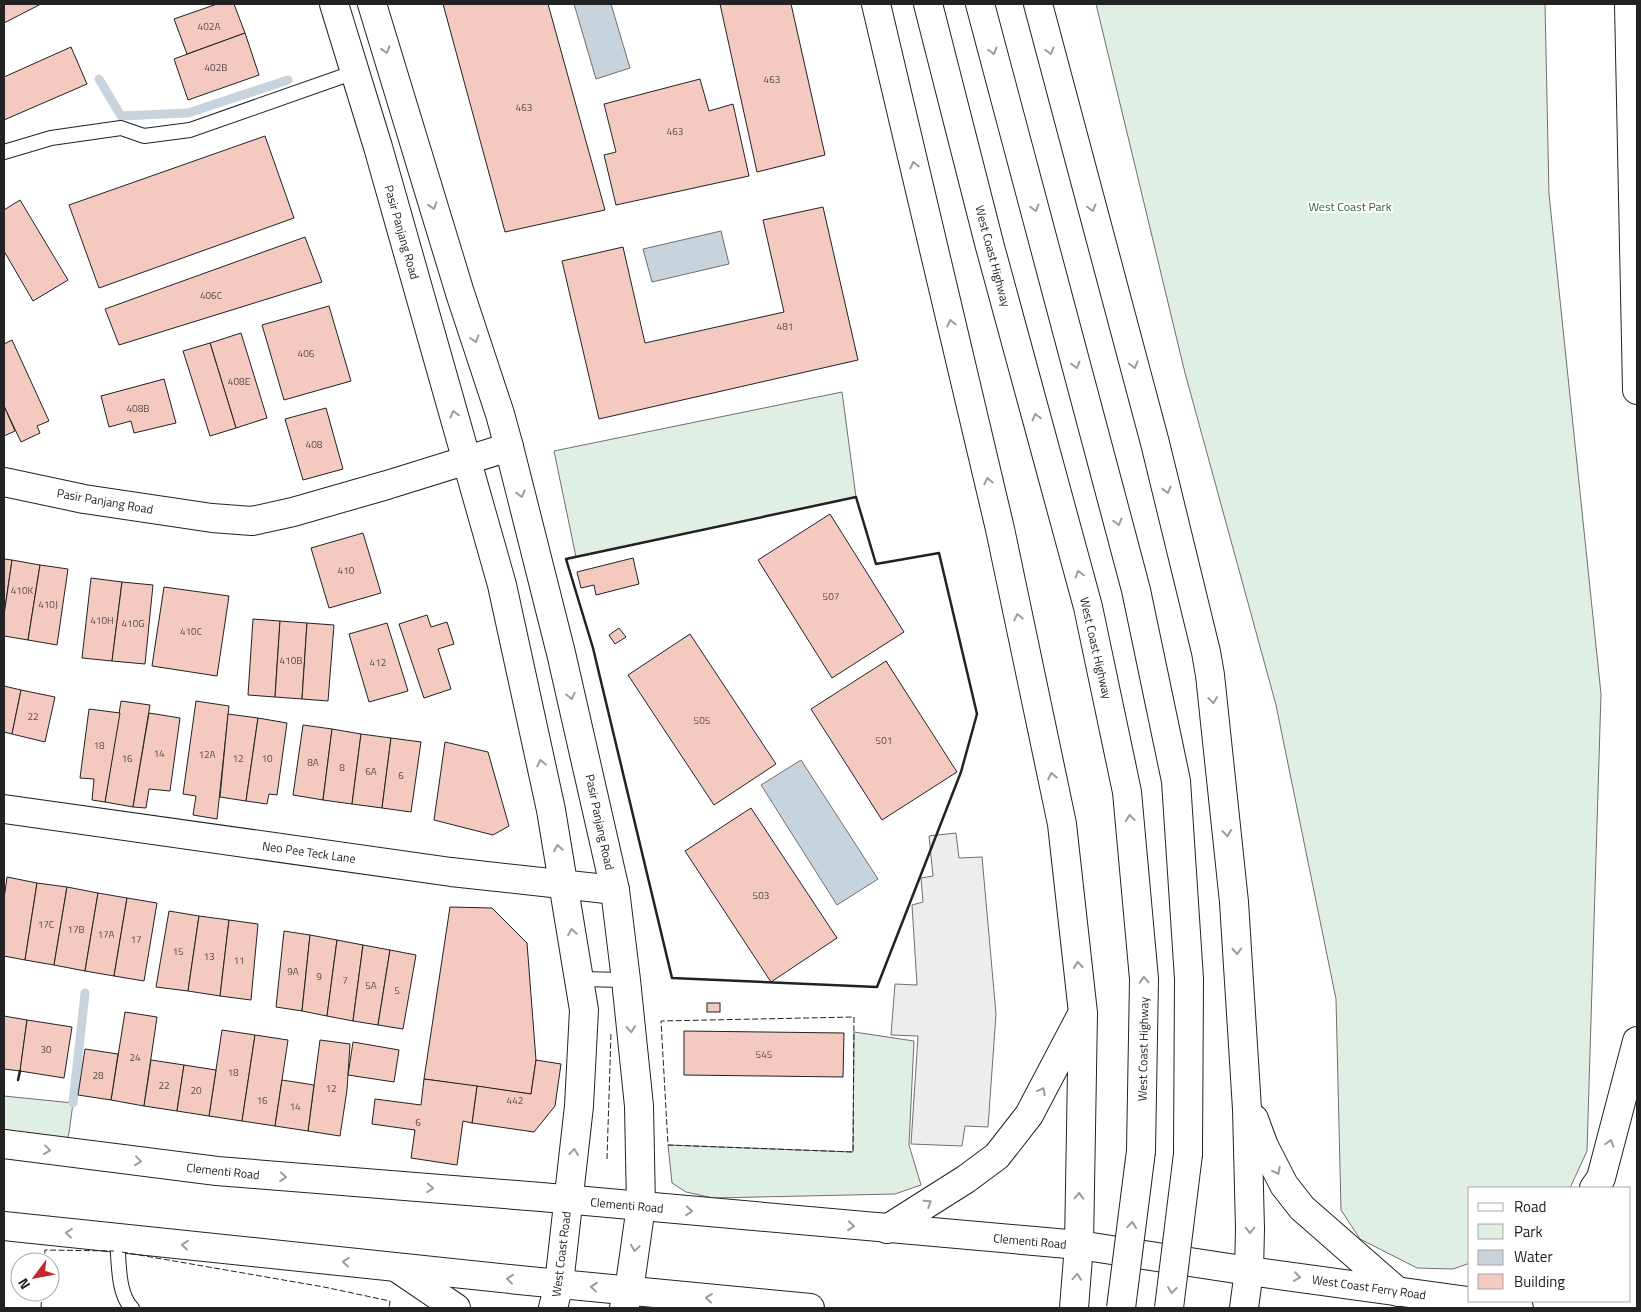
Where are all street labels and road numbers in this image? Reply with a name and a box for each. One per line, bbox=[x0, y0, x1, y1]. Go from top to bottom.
street label: Pasir Panjang Road bbox=[379, 183, 425, 281]
street label: West Coast Highway bbox=[970, 203, 1016, 309]
street label: Pasir Panjang Road bbox=[55, 483, 155, 519]
street label: West Coast Highway bbox=[1075, 595, 1117, 701]
street label: Pasir Panjang Road bbox=[581, 772, 619, 872]
street label: Neo Pee Teck Lane bbox=[261, 836, 357, 868]
street label: West Coast Highway bbox=[1133, 997, 1153, 1101]
street label: Clementi Road bbox=[186, 1158, 260, 1184]
street label: Clementi Road bbox=[590, 1192, 664, 1218]
street label: West Coast Road bbox=[546, 1210, 576, 1298]
street label: Clementi Road bbox=[993, 1228, 1067, 1254]
street label: West Coast Ferry Road bbox=[1311, 1270, 1427, 1304]

